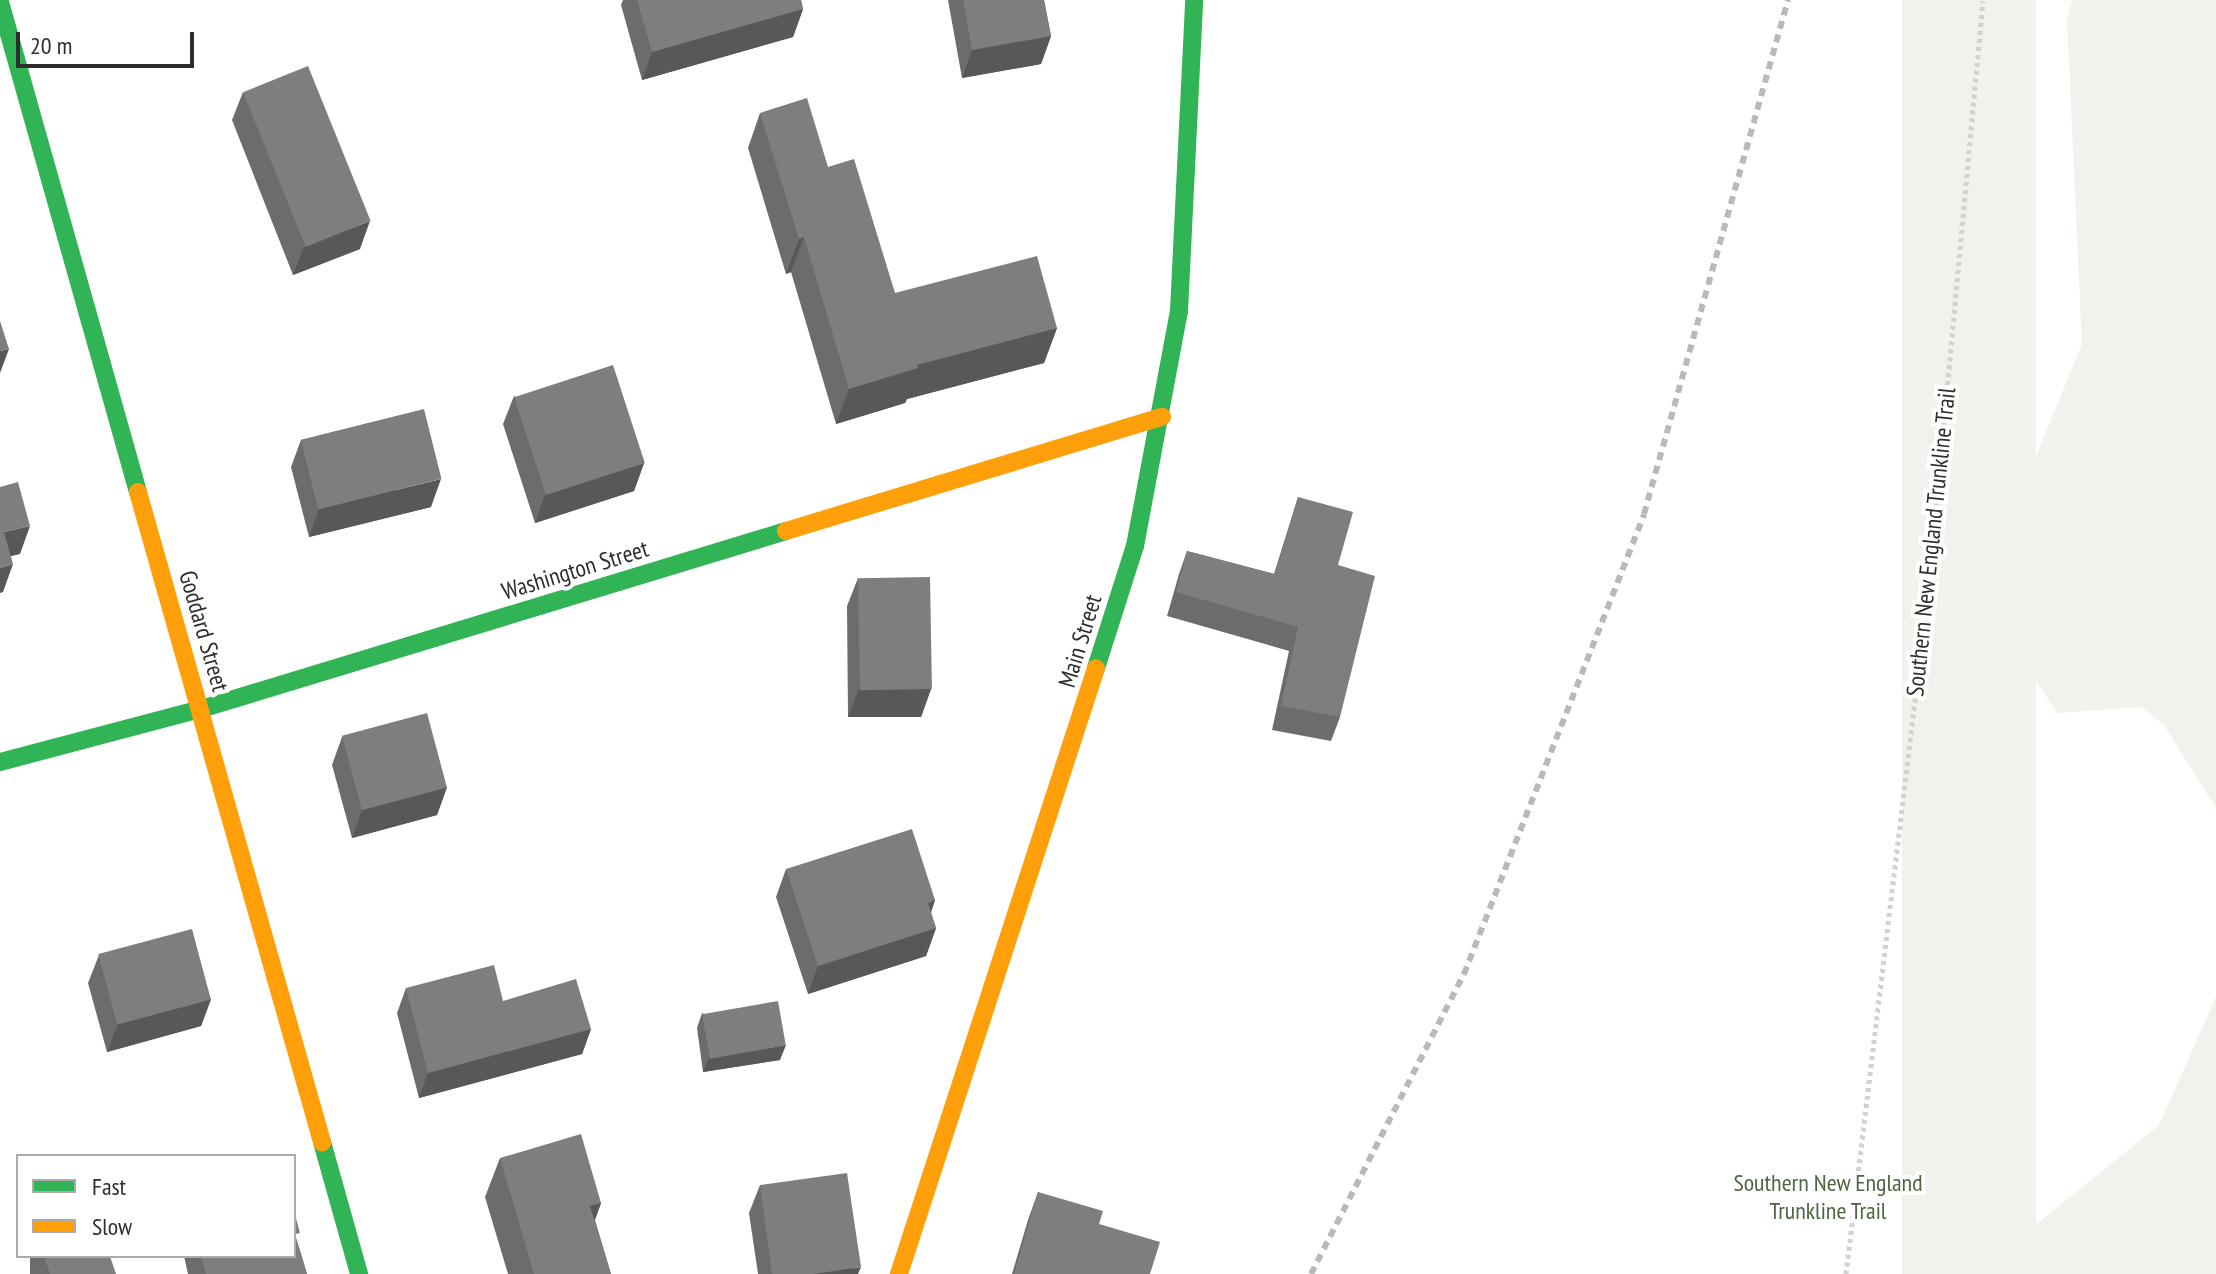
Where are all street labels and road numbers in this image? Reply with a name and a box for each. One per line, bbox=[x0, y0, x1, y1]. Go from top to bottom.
street label: Southern New England Trunkline Trail bbox=[1900, 385, 1962, 699]
street label: Washington Street bbox=[498, 534, 652, 606]
street label: Goddard Street bbox=[173, 567, 235, 695]
street label: Main Street bbox=[1052, 591, 1108, 691]

